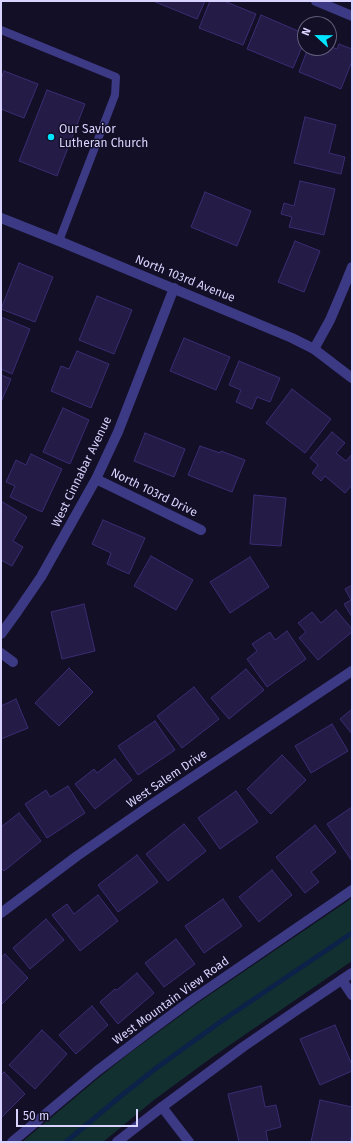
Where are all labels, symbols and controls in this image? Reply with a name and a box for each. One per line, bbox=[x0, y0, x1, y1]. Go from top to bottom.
north arrow bbox=[297, 16, 337, 56]
text: N bbox=[299, 26, 314, 38]
place label: Our Savior Lutheran Church bbox=[59, 123, 148, 151]
marker: Our Savior Lutheran Church bbox=[46, 132, 56, 142]
street label: North 103rd Avenue bbox=[133, 252, 237, 306]
street label: West Cinnabar Avenue bbox=[49, 414, 115, 530]
street label: North 103rd Drive bbox=[108, 466, 200, 520]
street label: West Salem Drive bbox=[124, 747, 210, 811]
street label: West Mountain View Road bbox=[110, 954, 232, 1048]
scale bar bbox=[18, 1101, 140, 1127]
text: 50 m bbox=[23, 1109, 49, 1123]

